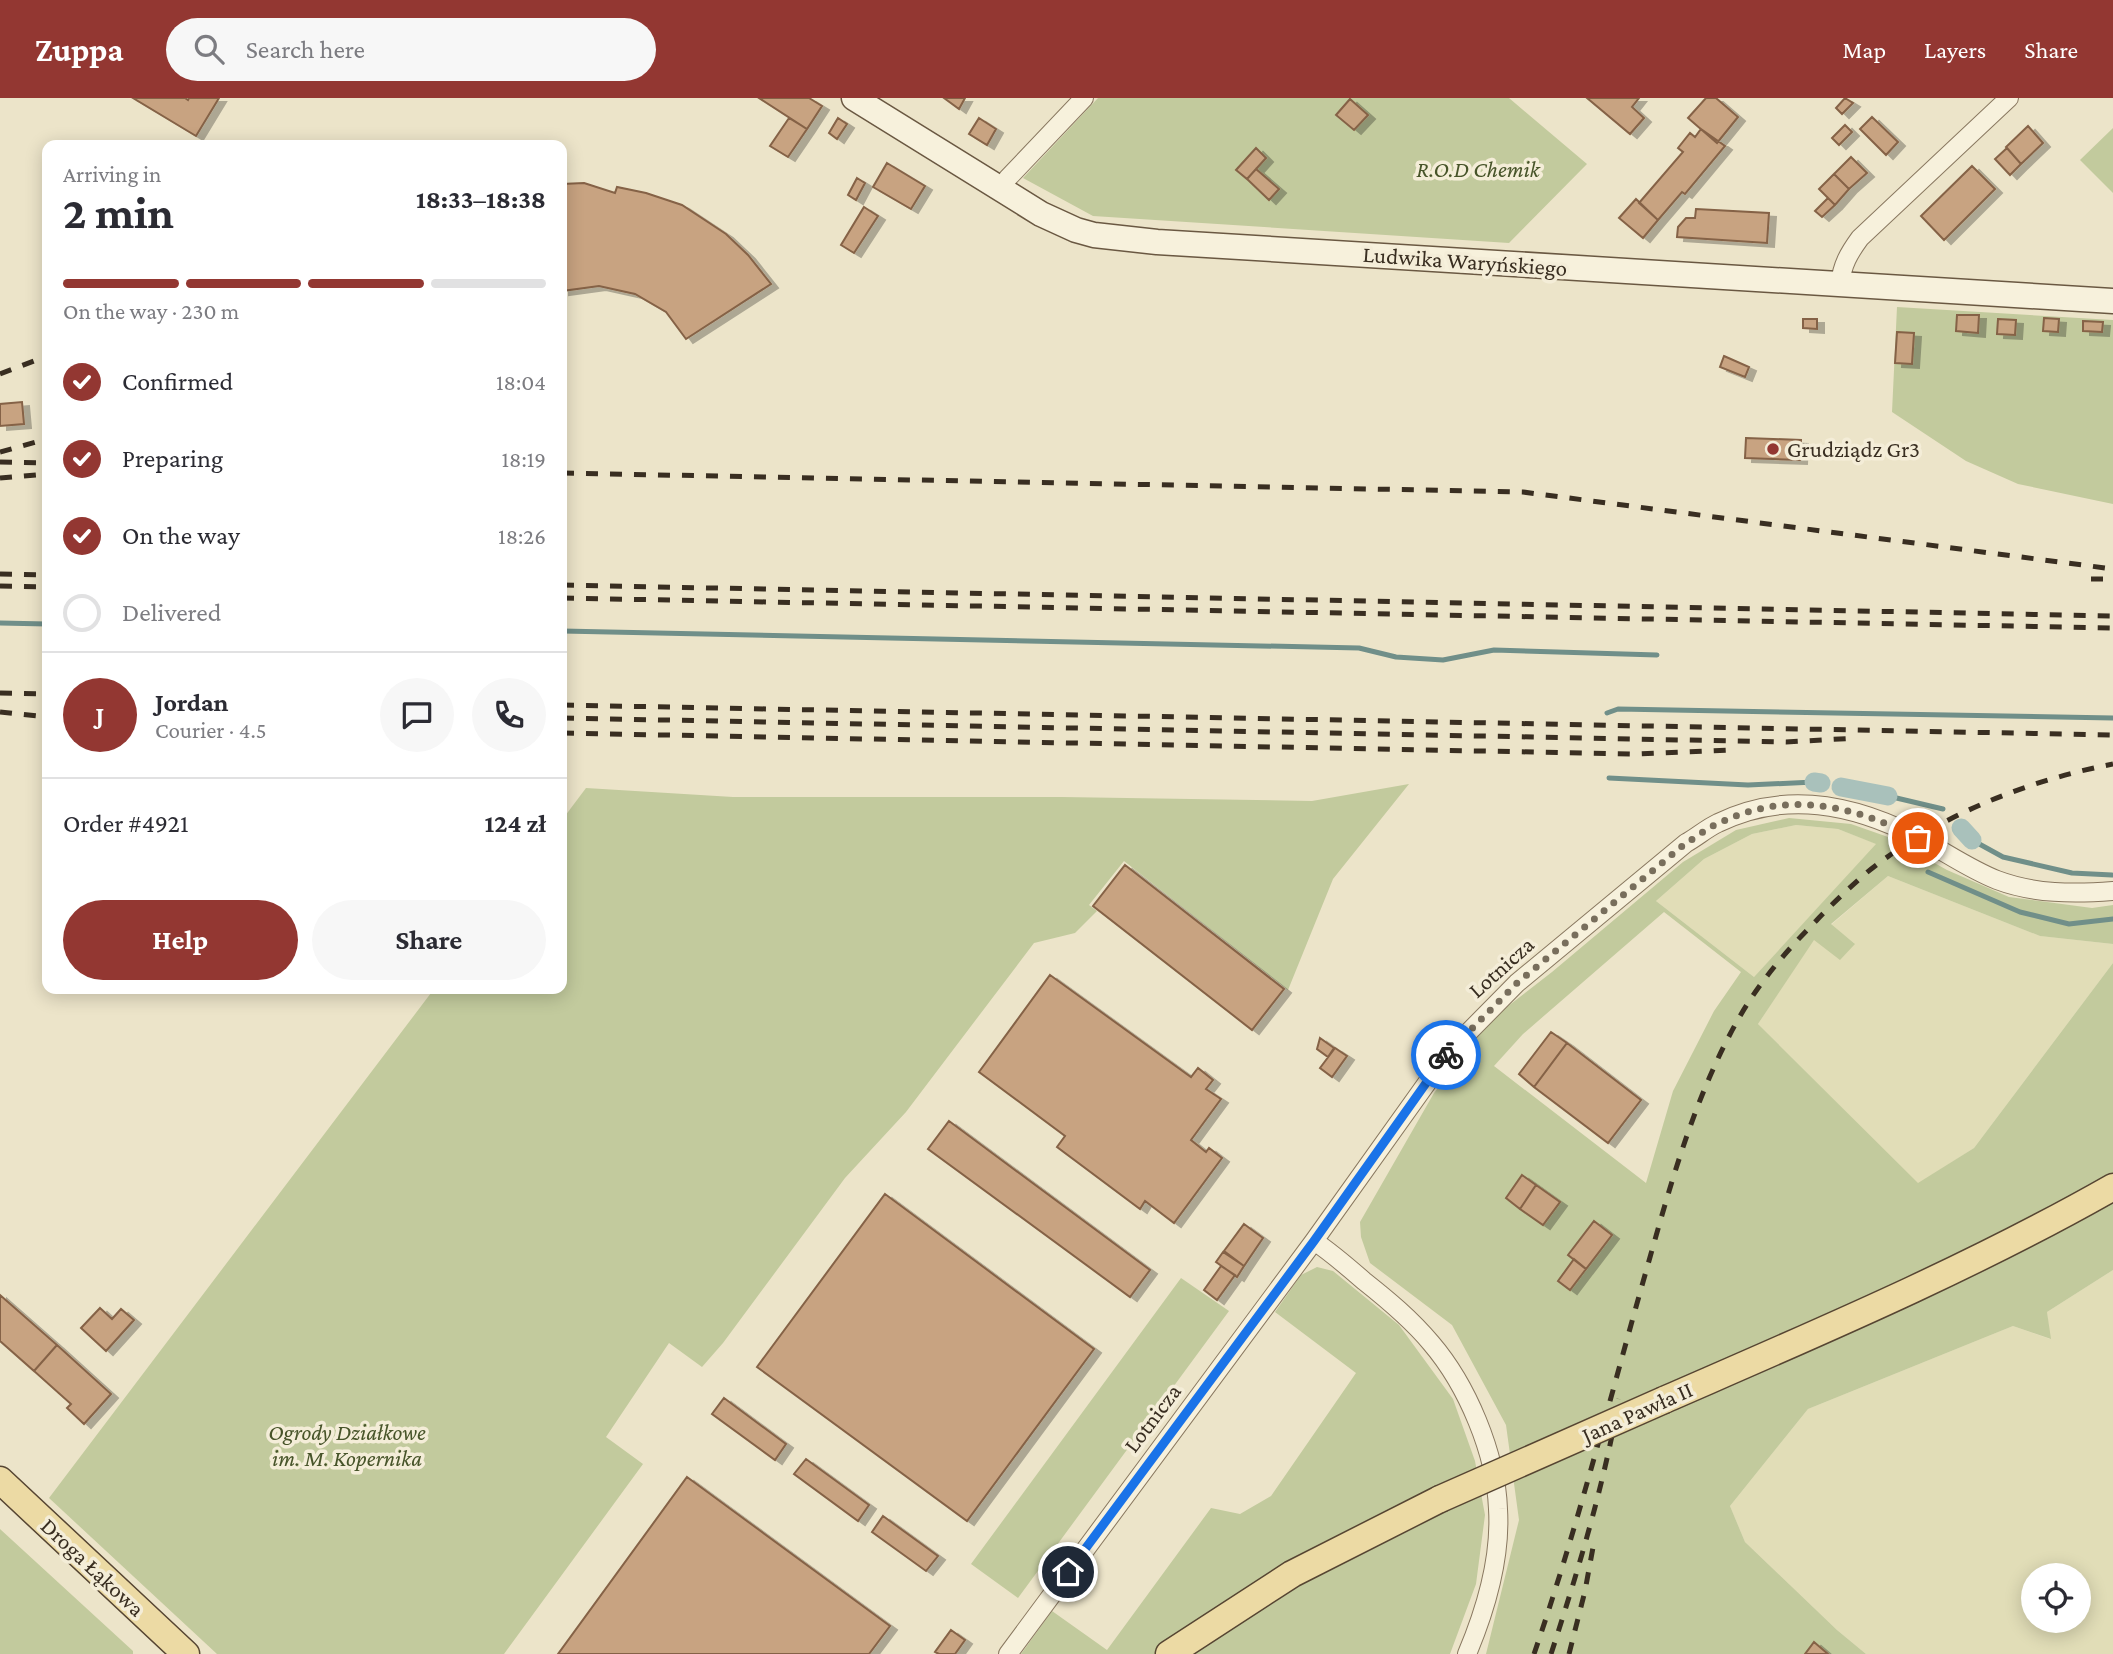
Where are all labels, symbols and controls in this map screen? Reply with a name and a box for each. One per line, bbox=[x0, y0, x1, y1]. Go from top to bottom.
search box bbox=[166, 18, 656, 81]
icon: search bbox=[190, 30, 228, 68]
text: Zuppa bbox=[35, 31, 124, 68]
text: Search here bbox=[246, 35, 365, 64]
text: Map bbox=[1842, 36, 1886, 63]
text: Layers bbox=[1924, 36, 1986, 63]
text: Share bbox=[2024, 36, 2078, 63]
park label: R.O.D Chemik bbox=[1416, 156, 1541, 182]
text: Arriving in bbox=[63, 161, 161, 187]
text: 18:33–18:38 bbox=[416, 185, 546, 214]
text: 2 min bbox=[63, 187, 174, 238]
street label: Ludwika Waryńskiego bbox=[1362, 241, 1568, 281]
text: On the way · 230 m bbox=[63, 298, 239, 324]
icon: check bbox=[63, 363, 101, 401]
text: Confirmed bbox=[122, 367, 233, 396]
text: 18:04 bbox=[496, 369, 546, 395]
place label: Grudziądz Gr3 bbox=[1787, 436, 1920, 462]
icon: check bbox=[63, 440, 101, 478]
marker: Grudziądz Gr3 bbox=[1765, 441, 1781, 457]
text: Preparing bbox=[122, 444, 223, 473]
text: 18:19 bbox=[501, 446, 546, 472]
icon: check bbox=[63, 517, 101, 555]
text: On the way bbox=[122, 521, 240, 550]
text: 18:26 bbox=[498, 523, 546, 549]
text: Delivered bbox=[122, 598, 221, 627]
button: chat bbox=[380, 678, 454, 752]
button: phone bbox=[472, 678, 546, 752]
text: Jordan bbox=[155, 688, 229, 717]
text: J bbox=[96, 701, 104, 730]
text: Courier · 4.5 bbox=[155, 717, 267, 743]
pin bbox=[1888, 808, 1948, 868]
text: Order #4921 bbox=[63, 809, 189, 838]
text: 124 zł bbox=[485, 809, 546, 838]
icon: bag bbox=[1899, 819, 1937, 857]
button: Help bbox=[63, 900, 298, 980]
button: Share bbox=[312, 900, 546, 980]
street label: Lotnicza bbox=[1463, 931, 1539, 1003]
courier bbox=[1411, 1020, 1481, 1090]
icon: bike bbox=[1427, 1036, 1465, 1074]
street label: Jana Pawła II bbox=[1576, 1376, 1696, 1449]
street label: Lotnicza bbox=[1118, 1378, 1186, 1457]
park label: Ogrody Działkowe im. M. Kopernika bbox=[268, 1419, 426, 1471]
street label: Droga Łąkowa bbox=[36, 1512, 150, 1622]
pin bbox=[1038, 1542, 1098, 1602]
icon: home bbox=[1049, 1553, 1087, 1591]
map controls bbox=[2021, 1563, 2091, 1633]
button: locate bbox=[2021, 1563, 2091, 1633]

